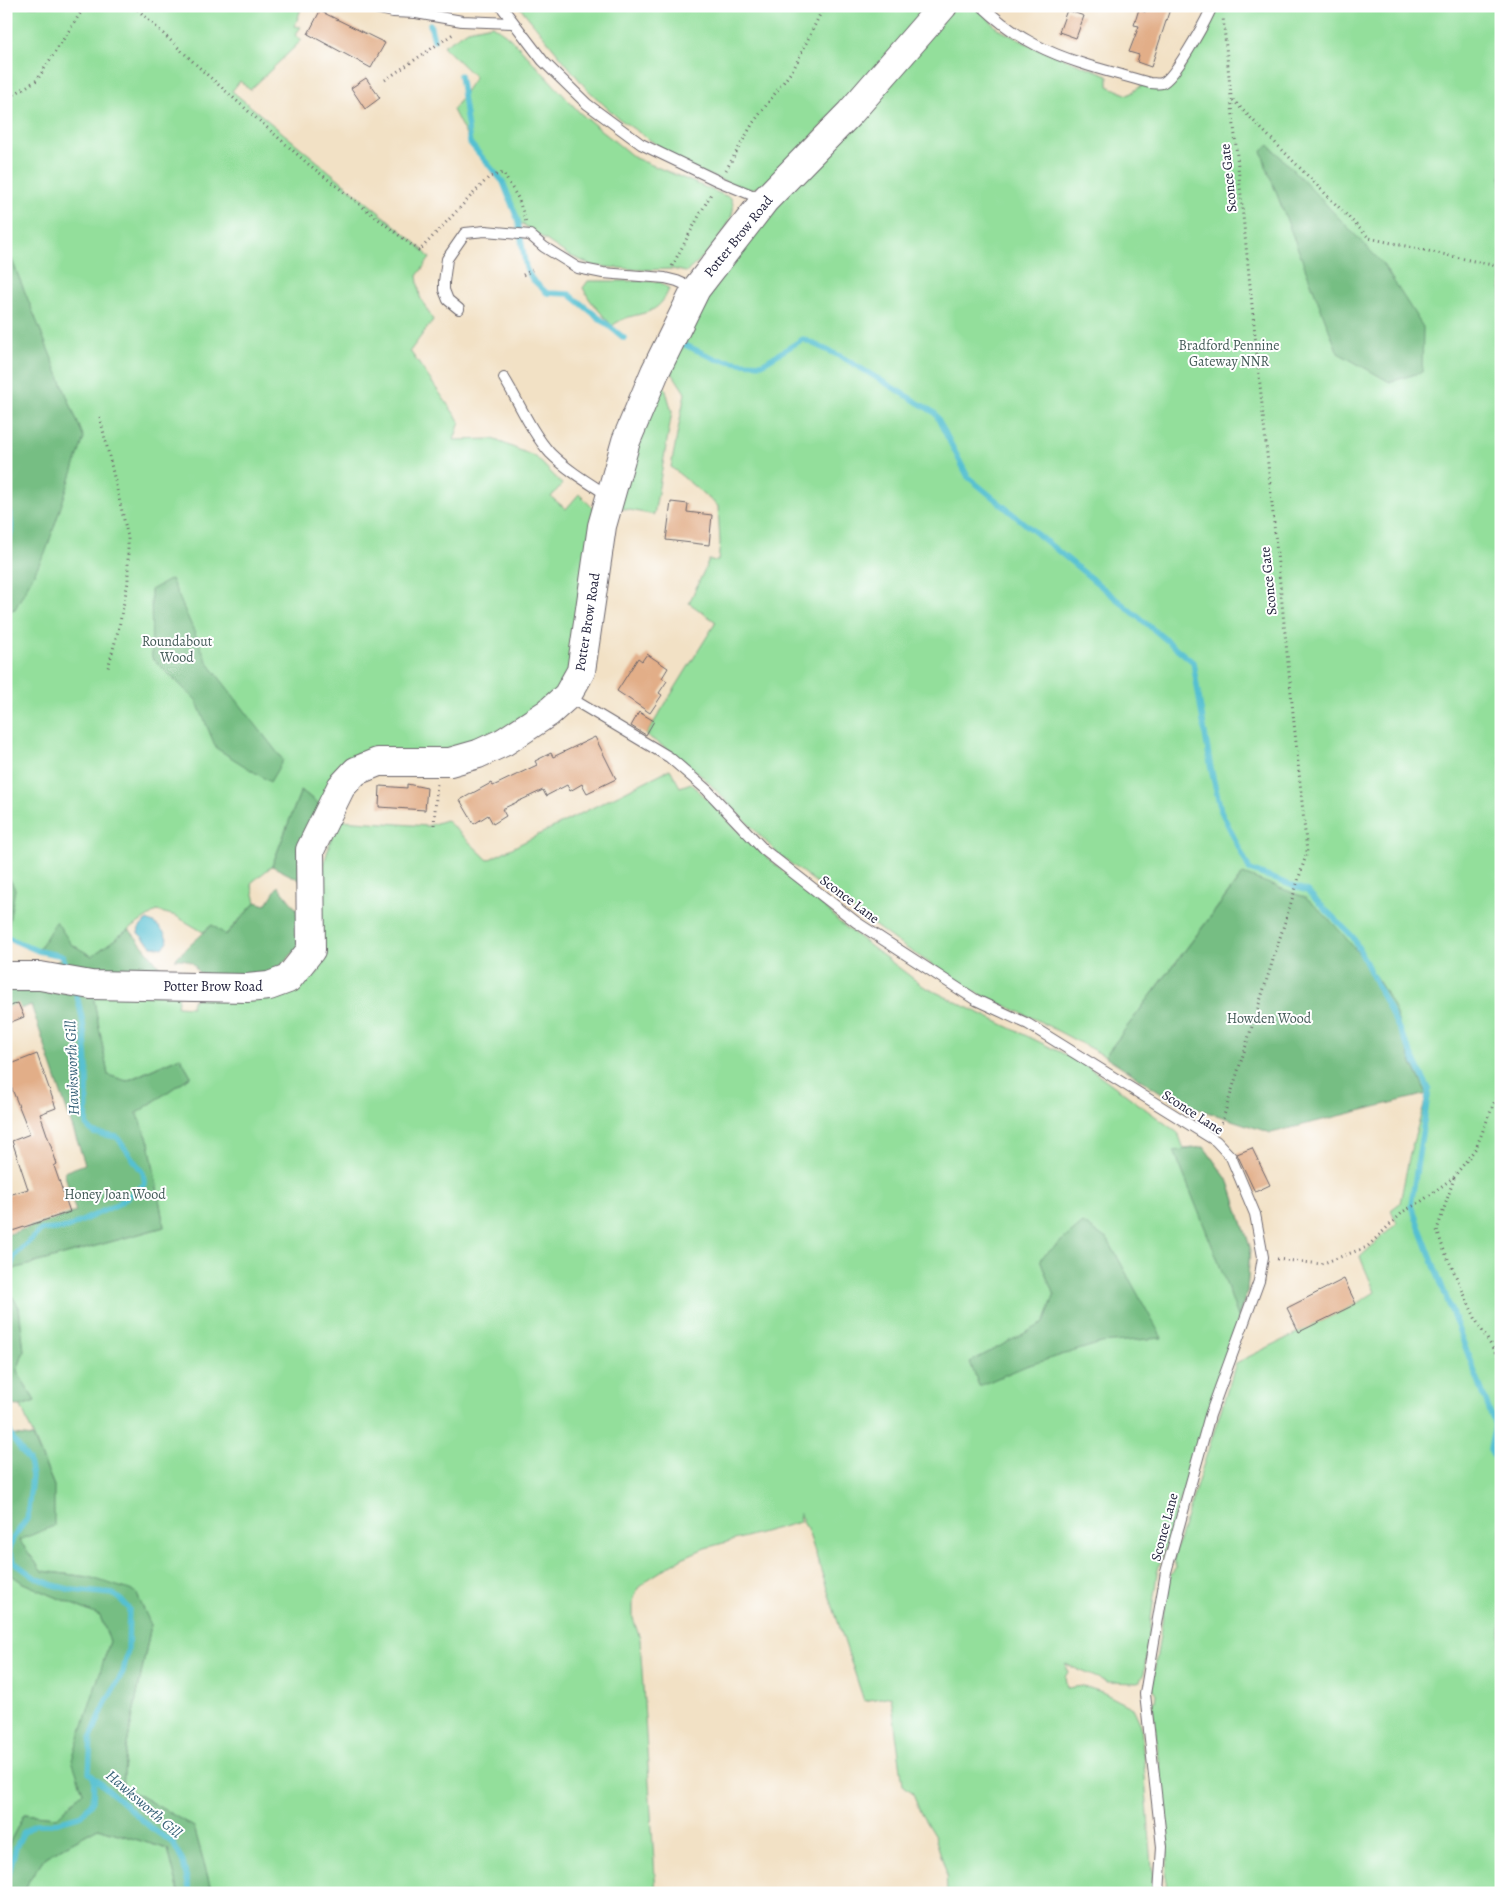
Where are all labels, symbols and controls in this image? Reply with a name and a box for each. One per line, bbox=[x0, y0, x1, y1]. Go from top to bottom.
street label: Sconce Gate bbox=[1215, 143, 1242, 213]
street label: Potter Brow Road bbox=[700, 191, 777, 281]
park label: Bradford Pennine Gateway NNR bbox=[1179, 336, 1279, 371]
street label: Sconce Gate bbox=[1255, 546, 1282, 616]
street label: Potter Brow Road bbox=[570, 571, 605, 673]
park label: Roundabout Wood bbox=[142, 632, 213, 667]
street label: Sconce Lane bbox=[816, 871, 883, 928]
street label: Potter Brow Road bbox=[163, 977, 263, 996]
park label: Howden Wood bbox=[1227, 1009, 1312, 1028]
water label: Hawksworth Gill bbox=[60, 1020, 84, 1116]
street label: Sconce Lane bbox=[1158, 1085, 1227, 1139]
park label: Honey Joan Wood bbox=[64, 1185, 166, 1204]
street label: Sconce Lane bbox=[1146, 1491, 1183, 1563]
water label: Hawksworth Gill bbox=[102, 1765, 186, 1843]

